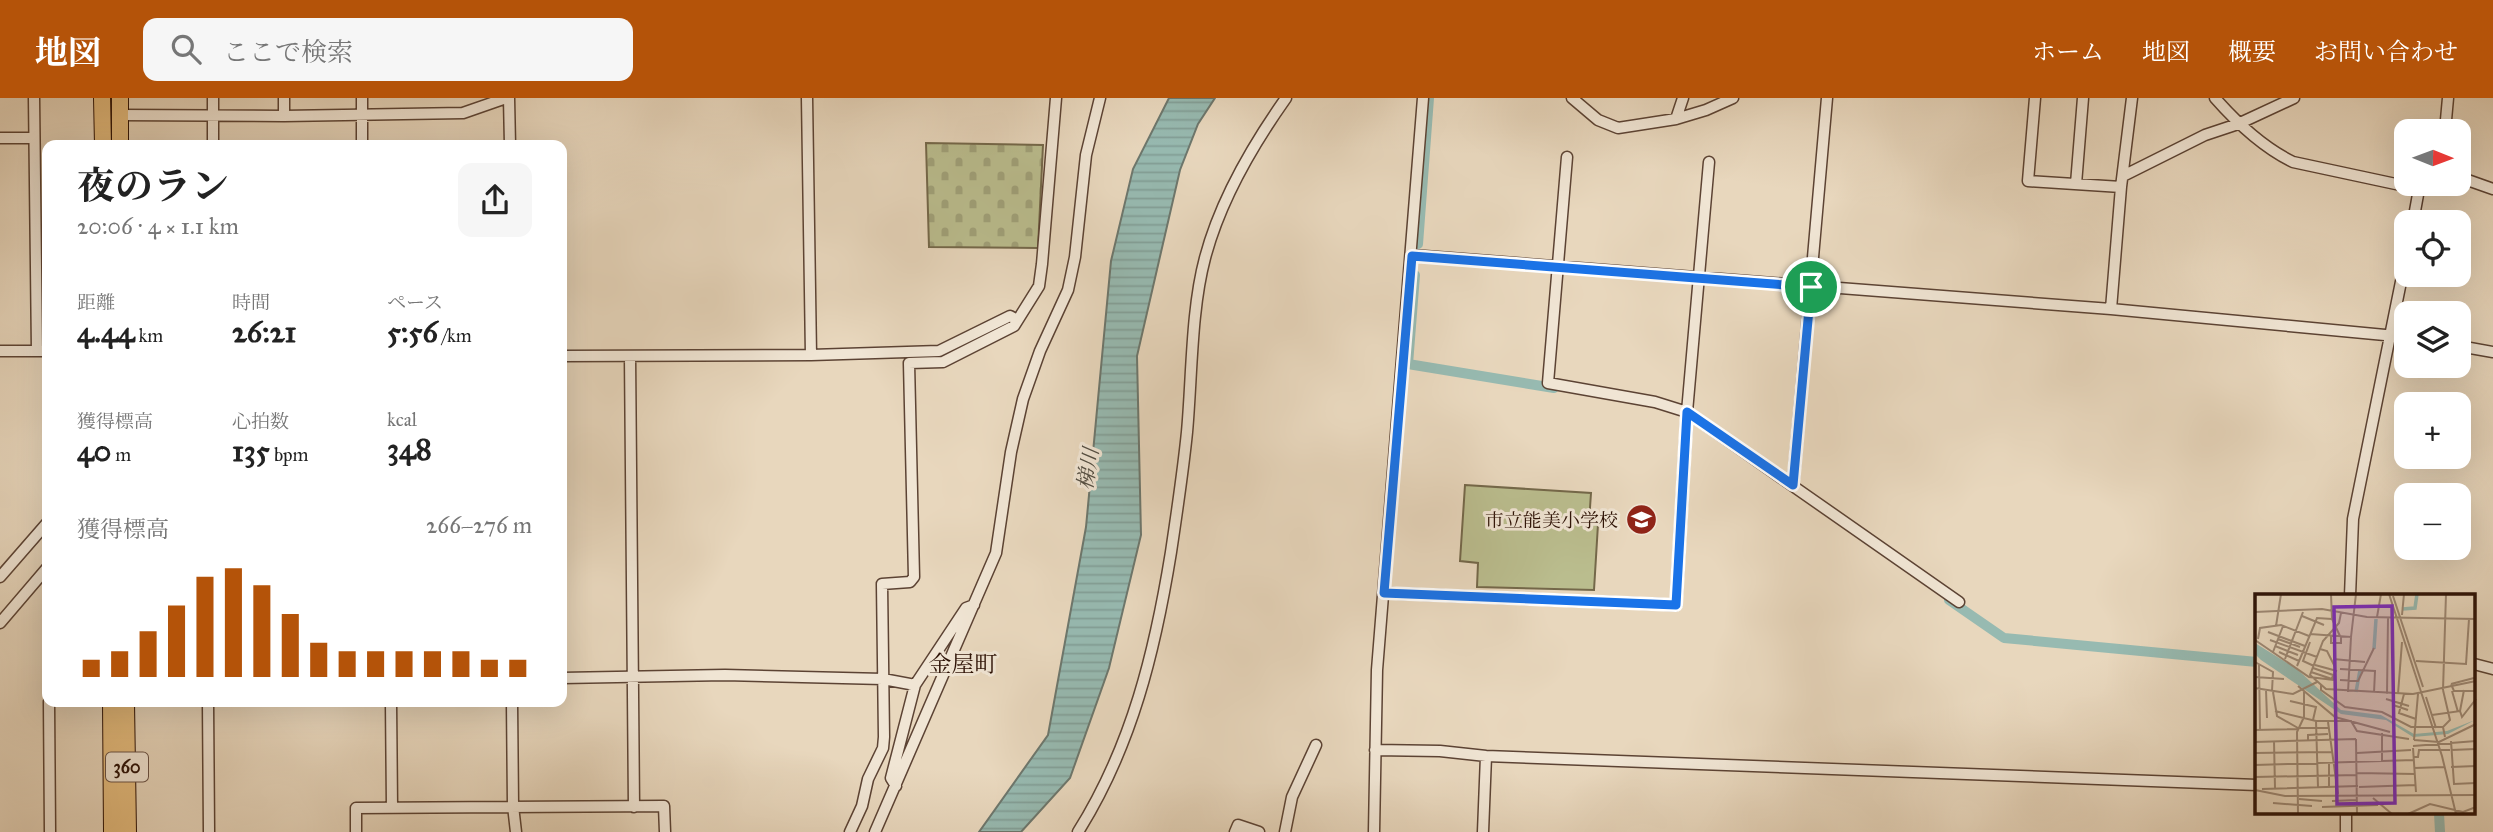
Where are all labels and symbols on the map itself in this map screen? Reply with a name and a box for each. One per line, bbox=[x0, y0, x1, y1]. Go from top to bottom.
north arrow bbox=[2394, 119, 2471, 196]
pin bbox=[1781, 257, 1841, 317]
water label: 梯川 bbox=[1072, 444, 1104, 492]
school or university icon: 市立能美小学校 bbox=[1624, 503, 1658, 537]
place label: 市立能美小学校 bbox=[1485, 509, 1618, 532]
inset map bbox=[2255, 594, 2476, 814]
district label: 金屋町 bbox=[929, 650, 998, 678]
road number: 360 bbox=[106, 752, 148, 782]

